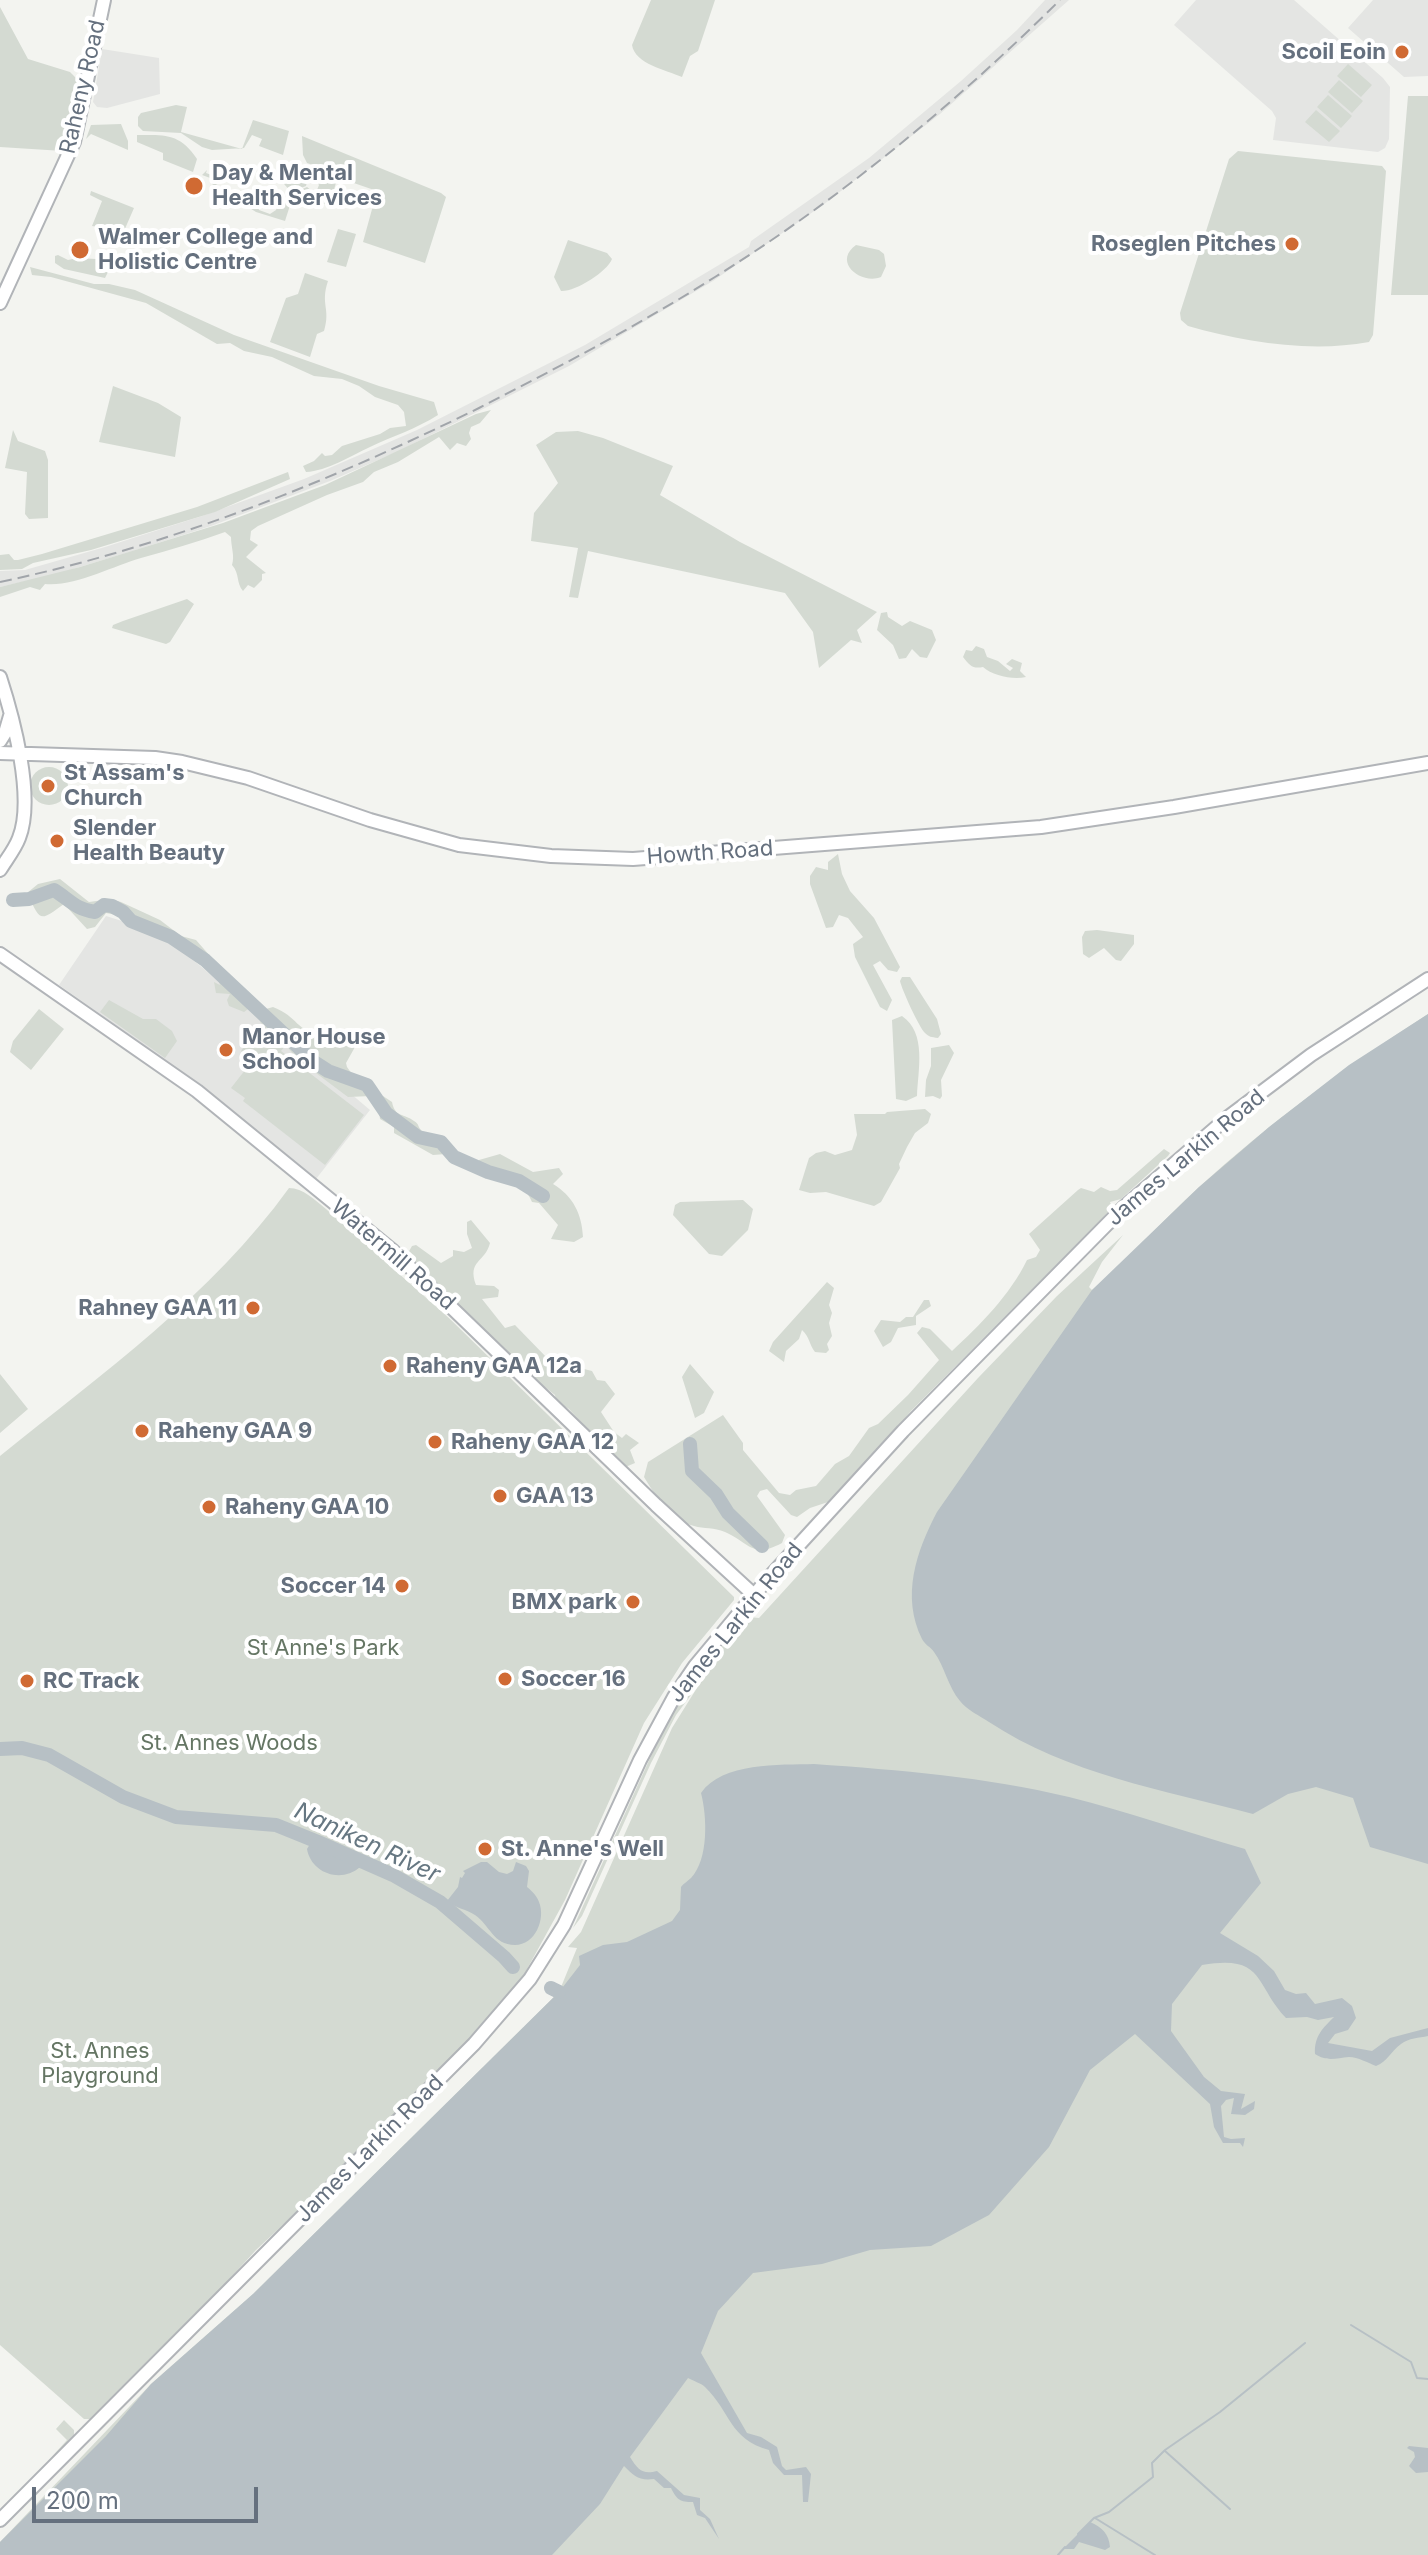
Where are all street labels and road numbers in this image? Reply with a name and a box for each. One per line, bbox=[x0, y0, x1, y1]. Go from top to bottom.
street label: Raheny Road bbox=[55, 18, 111, 156]
street label: Howth Road bbox=[646, 835, 774, 871]
street label: James Larkin Road bbox=[1102, 1084, 1270, 1232]
street label: Watermill Road bbox=[326, 1194, 460, 1316]
street label: James Larkin Road bbox=[663, 1538, 809, 1708]
street label: James Larkin Road bbox=[291, 2070, 449, 2228]

